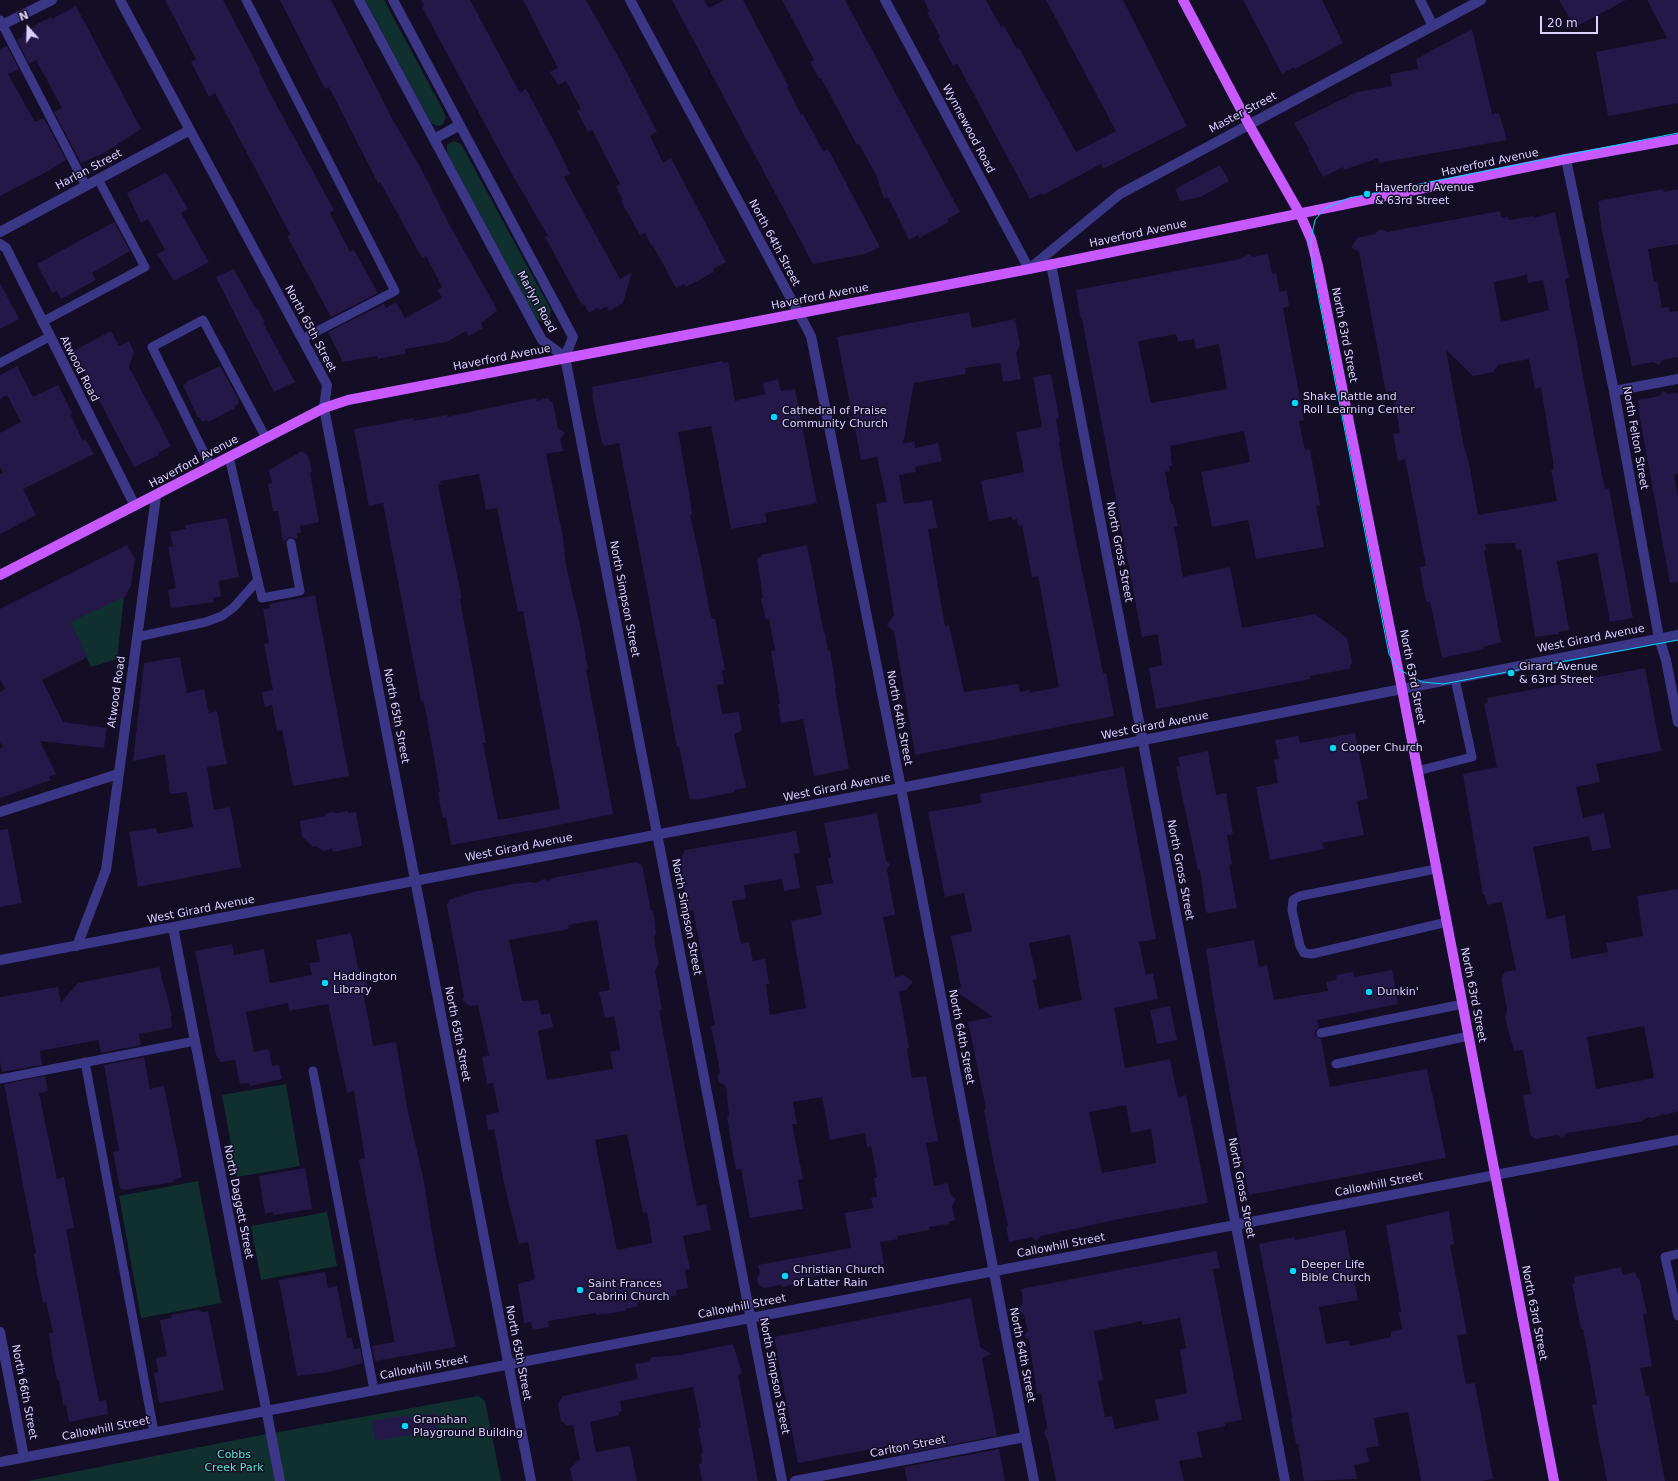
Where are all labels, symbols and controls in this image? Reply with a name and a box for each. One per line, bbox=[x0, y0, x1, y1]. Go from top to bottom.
north arrow bbox=[8, 8, 48, 48]
scale bar bbox=[1542, 8, 1600, 34]
text: N bbox=[17, 9, 30, 24]
text: 20 m bbox=[1547, 16, 1578, 30]
street label: Wynnewood Road bbox=[939, 82, 997, 176]
street label: Master Street bbox=[1207, 90, 1279, 136]
street label: Haverford Avenue bbox=[1440, 146, 1540, 180]
street label: Harlan Street bbox=[54, 147, 124, 193]
place label: Haverford Avenue & 63rd Street bbox=[1375, 181, 1474, 207]
marker: Haverford Avenue & 63rd Street bbox=[1362, 189, 1372, 199]
street label: North 64th Street bbox=[746, 197, 802, 289]
street label: Haverford Avenue bbox=[1088, 217, 1188, 251]
street label: Marlyn Road bbox=[514, 269, 558, 335]
street label: Haverford Avenue bbox=[770, 281, 870, 313]
street label: North 65th Street bbox=[282, 283, 338, 375]
street label: North 63rd Street bbox=[1328, 286, 1360, 384]
street label: Atwood Road bbox=[57, 334, 101, 404]
street label: Haverford Avenue bbox=[452, 342, 552, 374]
street label: North Felton Street bbox=[1619, 385, 1651, 491]
place label: Shake Rattle and Roll Learning Center bbox=[1303, 390, 1415, 416]
marker: Shake Rattle and Roll Learning Center bbox=[1290, 398, 1300, 408]
place label: Cathedral of Praise Community Church bbox=[782, 404, 888, 430]
marker: Cathedral of Praise Community Church bbox=[769, 412, 779, 422]
street label: Haverford Avenue bbox=[147, 433, 241, 491]
street label: North Gross Street bbox=[1103, 501, 1135, 603]
street label: North Simpson Street bbox=[606, 540, 642, 658]
street label: West Girard Avenue bbox=[1536, 622, 1646, 656]
street label: North 63rd Street bbox=[1396, 628, 1428, 726]
street label: Atwood Road bbox=[105, 655, 129, 729]
place label: Girard Avenue & 63rd Street bbox=[1519, 660, 1598, 686]
street label: North 65th Street bbox=[380, 667, 412, 765]
marker: Girard Avenue & 63rd Street bbox=[1506, 668, 1516, 678]
street label: North 64th Street bbox=[883, 669, 915, 767]
street label: West Girard Avenue bbox=[1100, 709, 1210, 743]
place label: Cooper Church bbox=[1341, 741, 1423, 755]
marker: Cooper Church bbox=[1328, 743, 1338, 753]
street label: West Girard Avenue bbox=[782, 771, 892, 805]
street label: North Gross Street bbox=[1164, 819, 1196, 921]
street label: West Girard Avenue bbox=[464, 831, 574, 865]
street label: North Simpson Street bbox=[668, 858, 704, 976]
street label: West Girard Avenue bbox=[146, 893, 256, 927]
street label: North 63rd Street bbox=[1457, 946, 1489, 1044]
place label: Haddington Library bbox=[333, 970, 397, 996]
marker: Haddington Library bbox=[320, 978, 330, 988]
street label: North 65th Street bbox=[441, 985, 473, 1083]
place label: Dunkin' bbox=[1377, 985, 1419, 999]
marker: Dunkin' bbox=[1364, 987, 1374, 997]
street label: North 64th Street bbox=[945, 988, 977, 1086]
street label: North Gross Street bbox=[1225, 1137, 1257, 1239]
street label: North Daggett Street bbox=[220, 1144, 256, 1260]
street label: Callowhill Street bbox=[1334, 1170, 1424, 1200]
street label: Callowhill Street bbox=[1016, 1231, 1106, 1261]
place label: Deeper Life Bible Church bbox=[1301, 1258, 1371, 1284]
place label: Christian Church of Latter Rain bbox=[793, 1263, 884, 1289]
street label: North 63rd Street bbox=[1518, 1264, 1550, 1362]
marker: Deeper Life Bible Church bbox=[1288, 1266, 1298, 1276]
marker: Christian Church of Latter Rain bbox=[780, 1271, 790, 1281]
place label: Saint Frances Cabrini Church bbox=[588, 1277, 669, 1303]
marker: Saint Frances Cabrini Church bbox=[575, 1285, 585, 1295]
street label: Callowhill Street bbox=[697, 1292, 787, 1322]
street label: North 65th Street bbox=[502, 1304, 534, 1402]
street label: North 64th Street bbox=[1006, 1306, 1038, 1404]
street label: North Simpson Street bbox=[756, 1317, 792, 1435]
street label: North 66th Street bbox=[8, 1343, 40, 1441]
street label: Callowhill Street bbox=[379, 1353, 469, 1383]
place label: Granahan Playground Building bbox=[413, 1413, 523, 1439]
street label: Callowhill Street bbox=[61, 1414, 151, 1444]
marker: Granahan Playground Building bbox=[400, 1421, 410, 1431]
street label: Carlton Street bbox=[869, 1433, 947, 1461]
park label: Cobbs Creek Park bbox=[204, 1448, 264, 1474]

